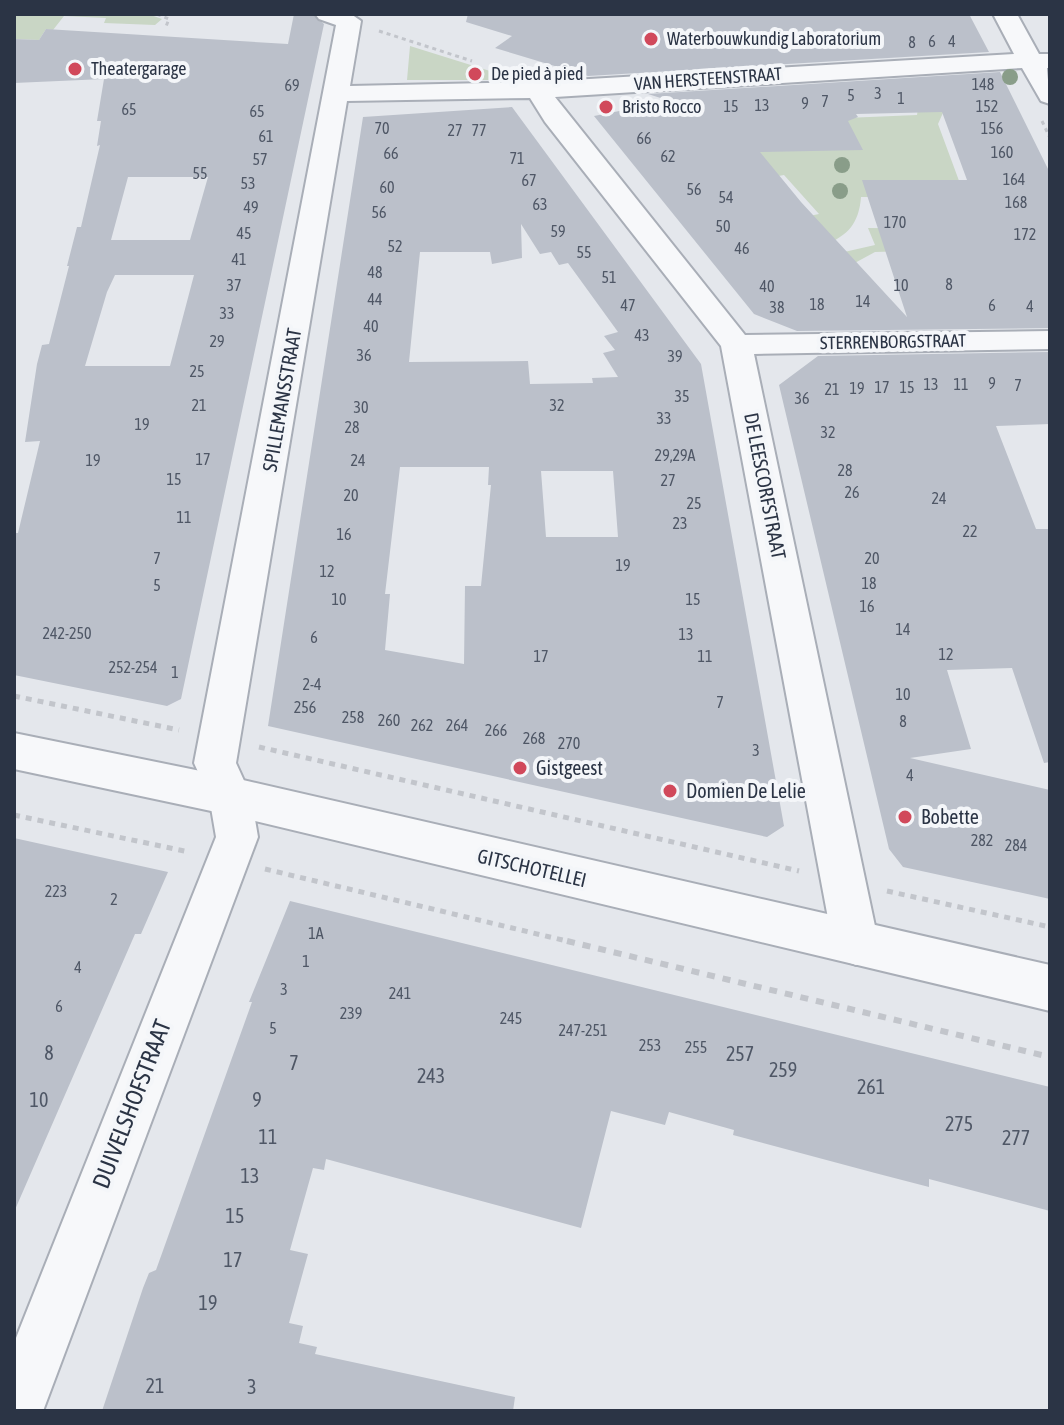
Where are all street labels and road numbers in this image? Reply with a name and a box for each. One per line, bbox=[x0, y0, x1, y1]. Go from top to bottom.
street label: VAN HERSTEENSTRAAT bbox=[633, 63, 783, 94]
street label: SPILLEMANSSTRAAT bbox=[258, 326, 305, 474]
street label: STERRENBORGSTRAAT bbox=[820, 330, 966, 353]
street label: DE LEESCORFSTRAAT bbox=[740, 411, 791, 561]
street label: GITSCHOTELLEI bbox=[475, 844, 589, 891]
street label: DUIVELSHOFSTRAAT bbox=[87, 1015, 176, 1192]

